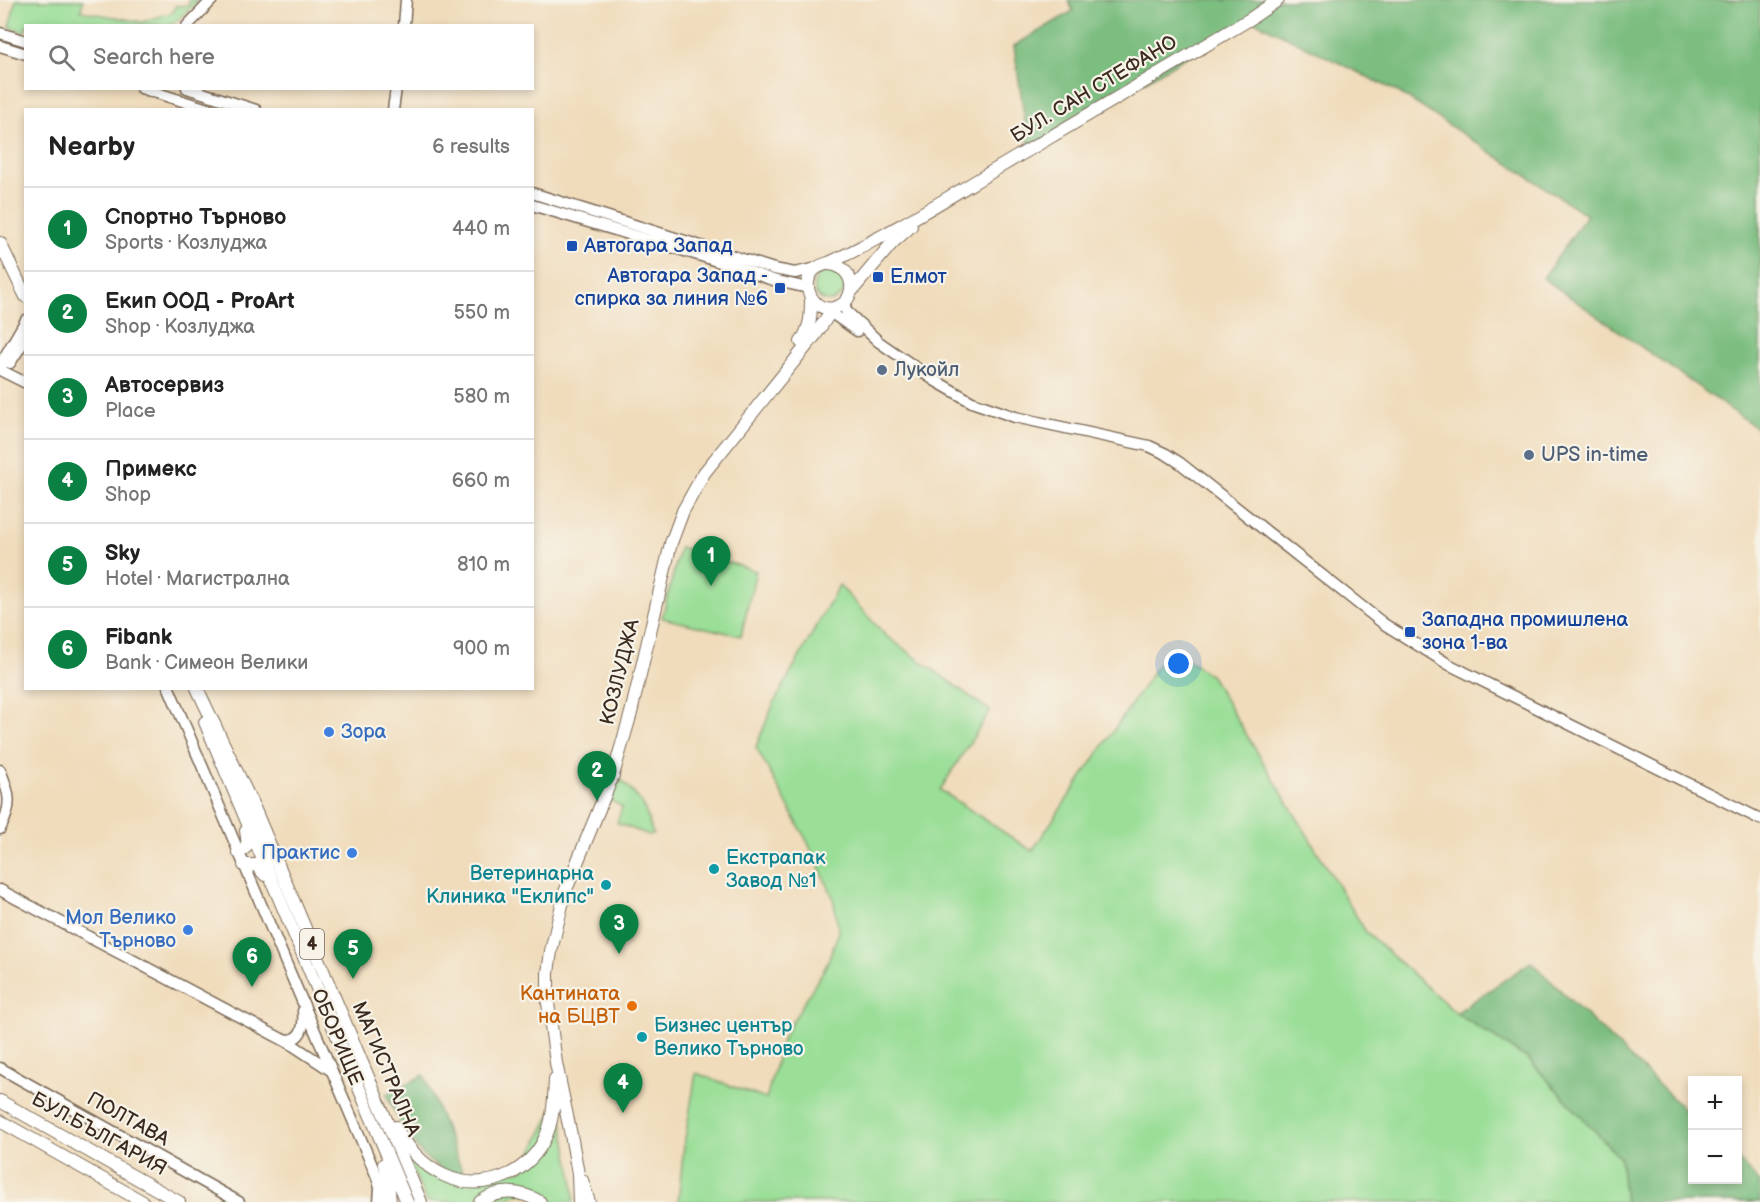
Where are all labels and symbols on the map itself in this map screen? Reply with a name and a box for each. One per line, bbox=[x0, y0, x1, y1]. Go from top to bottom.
street label: БУЛ. САН СТЕФАНО bbox=[1006, 30, 1182, 148]
place label: Автогара Запад bbox=[583, 234, 733, 258]
marker: Автогара Запад bbox=[565, 239, 579, 253]
place label: Автогара Запад - спирка за линия №6 bbox=[575, 264, 768, 311]
place label: Елмот bbox=[890, 265, 948, 289]
marker: Елмот bbox=[871, 270, 885, 284]
marker: Автогара Запад - спирка за линия №6 bbox=[773, 281, 787, 295]
place label: Лукойл bbox=[893, 358, 959, 382]
marker: Лукойл bbox=[875, 363, 889, 377]
place label: UPS in-time bbox=[1541, 443, 1648, 467]
marker: UPS in-time bbox=[1522, 448, 1536, 462]
pin: 1 bbox=[692, 536, 730, 586]
place label: Западна промишлена зона 1-ва bbox=[1422, 608, 1629, 655]
street label: КОЗЛУДЖА bbox=[595, 616, 645, 727]
marker: Западна промишлена зона 1-ва bbox=[1403, 625, 1417, 639]
your location bbox=[1164, 649, 1193, 678]
place label: Зора bbox=[341, 720, 386, 744]
marker: Зора bbox=[322, 725, 336, 739]
pin: 2 bbox=[578, 752, 616, 801]
place label: Практис bbox=[261, 841, 340, 865]
marker: Практис bbox=[345, 846, 359, 860]
place label: Екстрапак Завод №1 bbox=[726, 846, 826, 893]
place label: Ветеринарна Клиника "Еклипс" bbox=[426, 862, 594, 909]
marker: Екстрапак Завод №1 bbox=[707, 862, 721, 876]
marker: Ветеринарна Клиника "Еклипс" bbox=[599, 878, 613, 892]
pin: 3 bbox=[600, 904, 638, 954]
place label: Мол Велико Търново bbox=[65, 906, 176, 953]
marker: Мол Велико Търново bbox=[181, 923, 195, 937]
road number: 4 bbox=[300, 929, 324, 959]
pin: 5 bbox=[334, 930, 372, 979]
pin: 6 bbox=[232, 938, 272, 987]
place label: Кантината на БЦВТ bbox=[520, 982, 620, 1029]
street label: ОБОРИЩЕ bbox=[306, 985, 368, 1089]
street label: МАГИСТРАЛНА bbox=[347, 998, 426, 1141]
marker: Кантината на БЦВТ bbox=[625, 999, 639, 1013]
place label: Бизнес център Велико Търново bbox=[654, 1014, 803, 1061]
marker: Бизнес център Велико Търново bbox=[635, 1030, 649, 1044]
pin: 4 bbox=[604, 1064, 642, 1113]
street label: БУЛ.БЪЛГАРИЯ bbox=[27, 1087, 171, 1181]
street label: ПОЛТАВА bbox=[83, 1087, 174, 1152]

